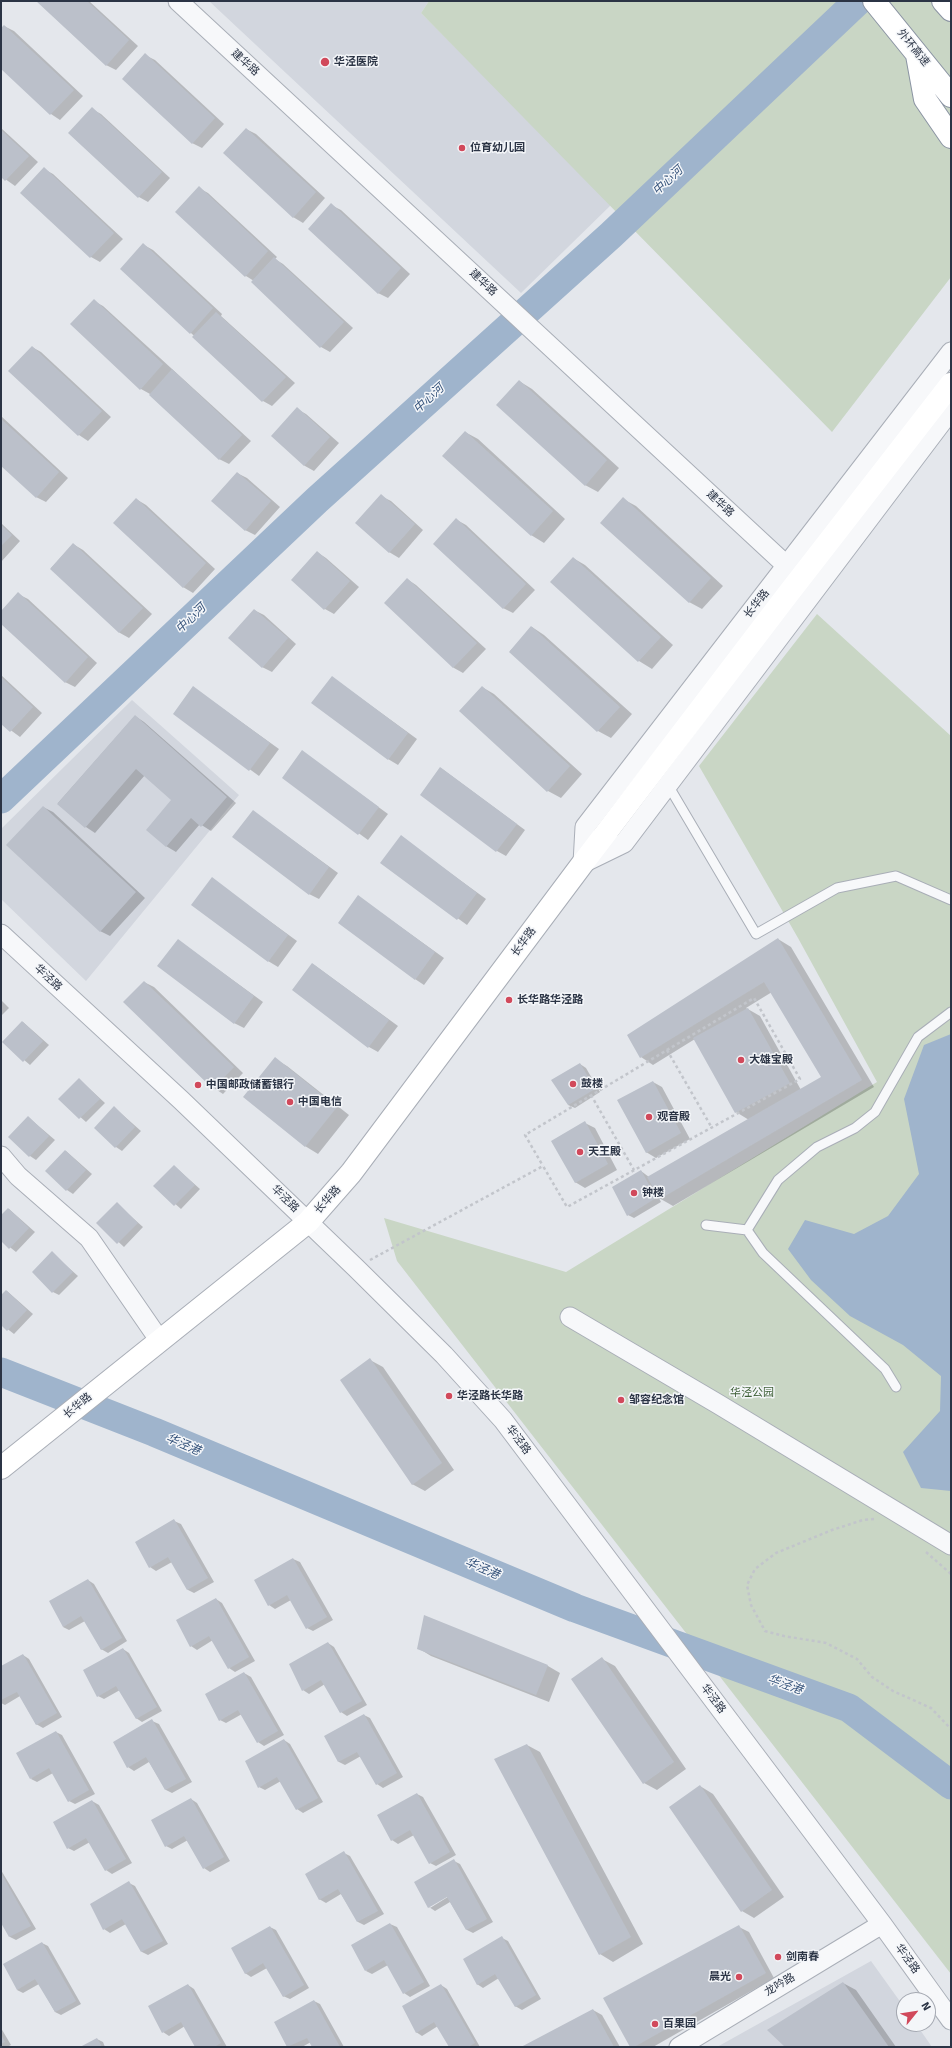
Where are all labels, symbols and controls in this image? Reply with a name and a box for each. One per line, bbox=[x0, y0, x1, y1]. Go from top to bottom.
street label: 外环高速 bbox=[894, 27, 932, 69]
street label: 建华路 bbox=[228, 47, 262, 79]
place label: 华泾医院 bbox=[334, 55, 378, 69]
marker: 华泾医院 bbox=[319, 56, 331, 68]
place label: 位育幼儿园 bbox=[470, 141, 525, 155]
marker: 位育幼儿园 bbox=[457, 143, 467, 153]
water label: 中心河 bbox=[650, 163, 686, 199]
street label: 建华路 bbox=[466, 267, 500, 299]
water label: 中心河 bbox=[411, 382, 447, 416]
street label: 建华路 bbox=[703, 488, 737, 520]
street label: 长华路 bbox=[742, 587, 772, 621]
water label: 中心河 bbox=[173, 601, 209, 637]
street label: 长华路 bbox=[509, 925, 539, 959]
street label: 华泾路 bbox=[31, 962, 65, 994]
place label: 长华路华泾路 bbox=[517, 993, 583, 1007]
marker: 长华路华泾路 bbox=[504, 995, 514, 1005]
place label: 大雄宝殿 bbox=[749, 1053, 793, 1067]
marker: 大雄宝殿 bbox=[736, 1055, 746, 1065]
place label: 鼓楼 bbox=[581, 1077, 603, 1091]
place label: 中国邮政储蓄银行 bbox=[206, 1078, 294, 1092]
marker: 鼓楼 bbox=[568, 1079, 578, 1089]
marker: 中国邮政储蓄银行 bbox=[193, 1080, 203, 1090]
place label: 中国电信 bbox=[298, 1095, 342, 1109]
marker: 中国电信 bbox=[285, 1097, 295, 1107]
place label: 观音殿 bbox=[657, 1110, 690, 1124]
marker: 观音殿 bbox=[644, 1112, 654, 1122]
place label: 天王殿 bbox=[588, 1145, 621, 1159]
marker: 天王殿 bbox=[575, 1147, 585, 1157]
street label: 华泾路 bbox=[269, 1183, 301, 1215]
street label: 长华路 bbox=[312, 1183, 344, 1217]
place label: 钟楼 bbox=[642, 1186, 664, 1200]
marker: 钟楼 bbox=[629, 1188, 639, 1198]
park label: 华泾公园 bbox=[730, 1386, 774, 1400]
place label: 华泾路长华路 bbox=[457, 1389, 523, 1403]
street label: 长华路 bbox=[61, 1390, 95, 1422]
marker: 华泾路长华路 bbox=[444, 1391, 454, 1401]
place label: 邹容纪念馆 bbox=[629, 1393, 684, 1407]
marker: 邹容纪念馆 bbox=[616, 1395, 626, 1405]
street label: 华泾路 bbox=[503, 1423, 533, 1457]
water label: 华泾港 bbox=[164, 1431, 202, 1459]
water label: 华泾港 bbox=[463, 1555, 501, 1583]
water label: 华泾港 bbox=[766, 1672, 804, 1698]
street label: 华泾路 bbox=[698, 1682, 728, 1716]
street label: 华泾路 bbox=[892, 1942, 922, 1976]
place label: 剑南春 bbox=[786, 1950, 819, 1964]
marker: 剑南春 bbox=[773, 1952, 783, 1962]
place label: 晨光 bbox=[709, 1970, 731, 1984]
street label: 龙吟路 bbox=[762, 1971, 798, 1999]
marker: 晨光 bbox=[734, 1972, 744, 1982]
north arrow bbox=[896, 1992, 936, 2032]
text: N bbox=[918, 2000, 934, 2013]
place label: 百果园 bbox=[663, 2017, 696, 2031]
marker: 百果园 bbox=[650, 2019, 660, 2029]

